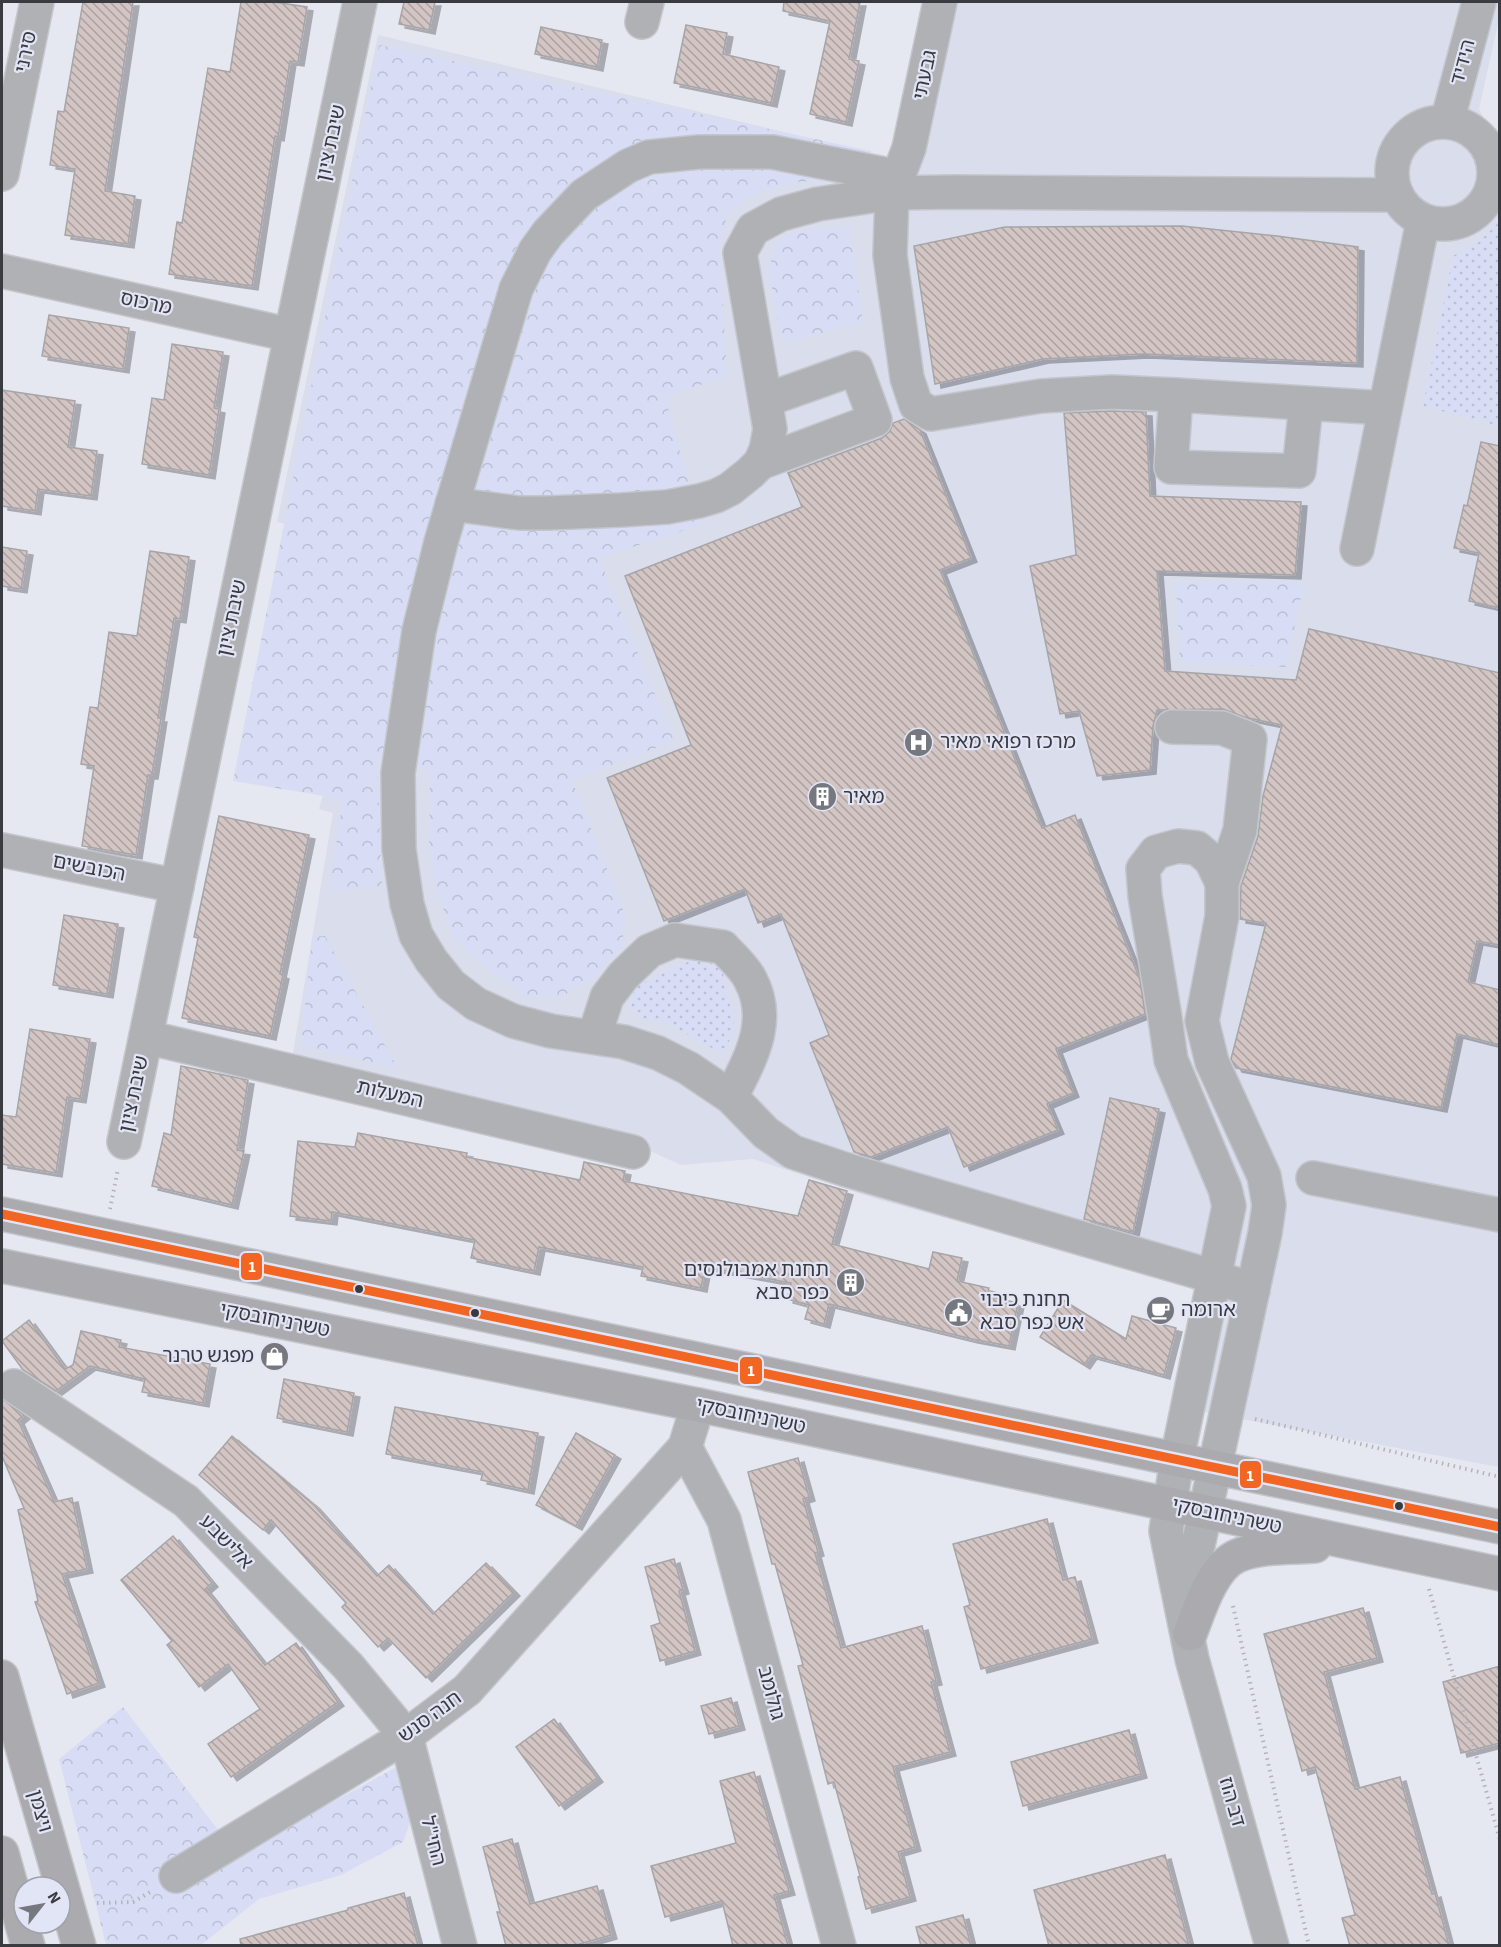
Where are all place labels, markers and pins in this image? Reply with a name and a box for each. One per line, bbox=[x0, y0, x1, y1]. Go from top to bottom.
hospital icon: מרכז רפואי מאיר bbox=[903, 726, 935, 758]
place label: מרכז רפואי מאיר bbox=[940, 728, 1076, 756]
building icon: מאיר bbox=[806, 781, 838, 813]
place label: מאיר bbox=[843, 783, 884, 811]
place label: תחנת אמבולנסים כפר סבא bbox=[684, 1256, 829, 1307]
building icon: תחנת אמבולנסים כפר סבא bbox=[834, 1266, 866, 1298]
unlabelled marker bbox=[353, 1283, 365, 1295]
place label: תחנת כיבוי אש כפר סבא bbox=[980, 1286, 1084, 1337]
cafe icon: ארומה bbox=[1144, 1294, 1176, 1326]
public building icon: תחנת כיבוי אש כפר סבא bbox=[943, 1296, 975, 1328]
place label: ארומה bbox=[1181, 1296, 1236, 1324]
unlabelled marker bbox=[469, 1307, 481, 1319]
shop icon: מפגש טרנר bbox=[259, 1340, 291, 1372]
place label: מפגש טרנר bbox=[162, 1342, 254, 1370]
unlabelled marker bbox=[1393, 1500, 1405, 1512]

